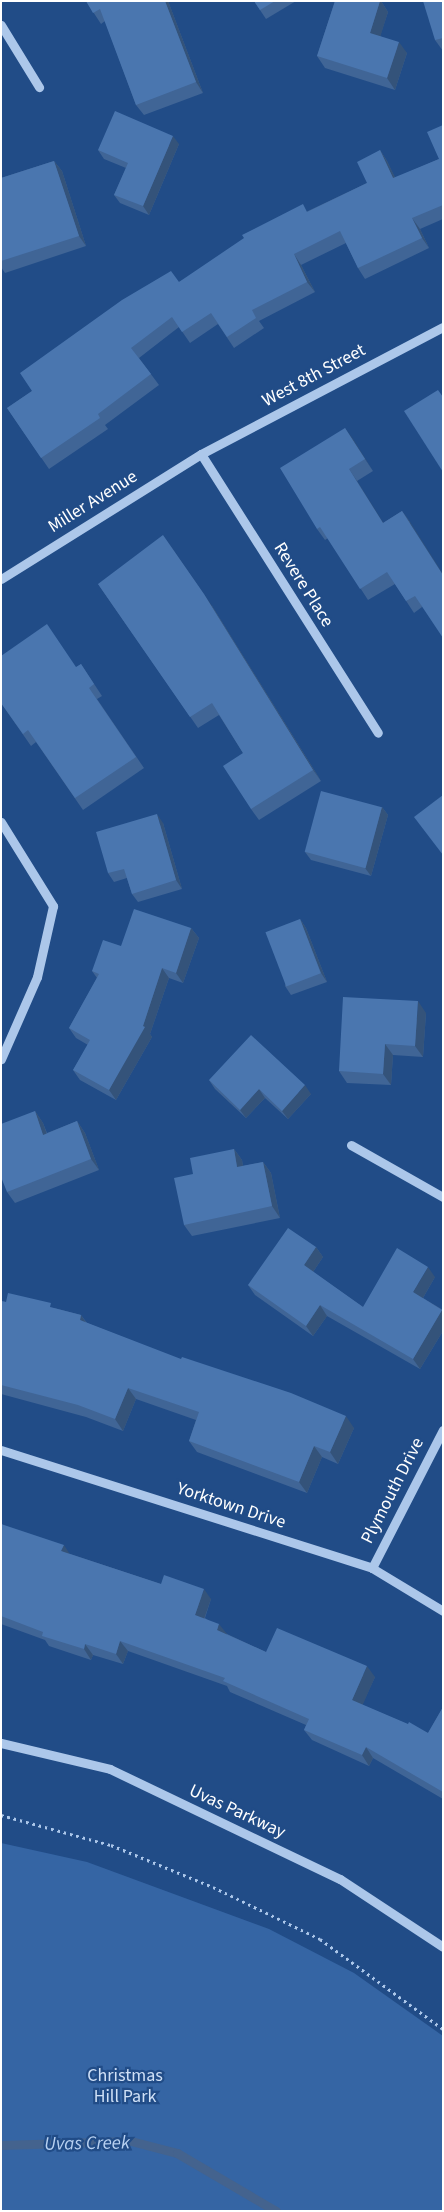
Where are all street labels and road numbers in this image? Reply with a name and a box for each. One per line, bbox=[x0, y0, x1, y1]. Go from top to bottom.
street label: West 8th Street bbox=[259, 340, 369, 412]
street label: Miller Avenue bbox=[44, 466, 142, 538]
street label: Revere Place bbox=[269, 539, 337, 631]
street label: Plymouth Drive bbox=[357, 1434, 429, 1548]
street label: Yorktown Drive bbox=[174, 1478, 288, 1534]
street label: Uvas Parkway bbox=[185, 1780, 289, 1844]

